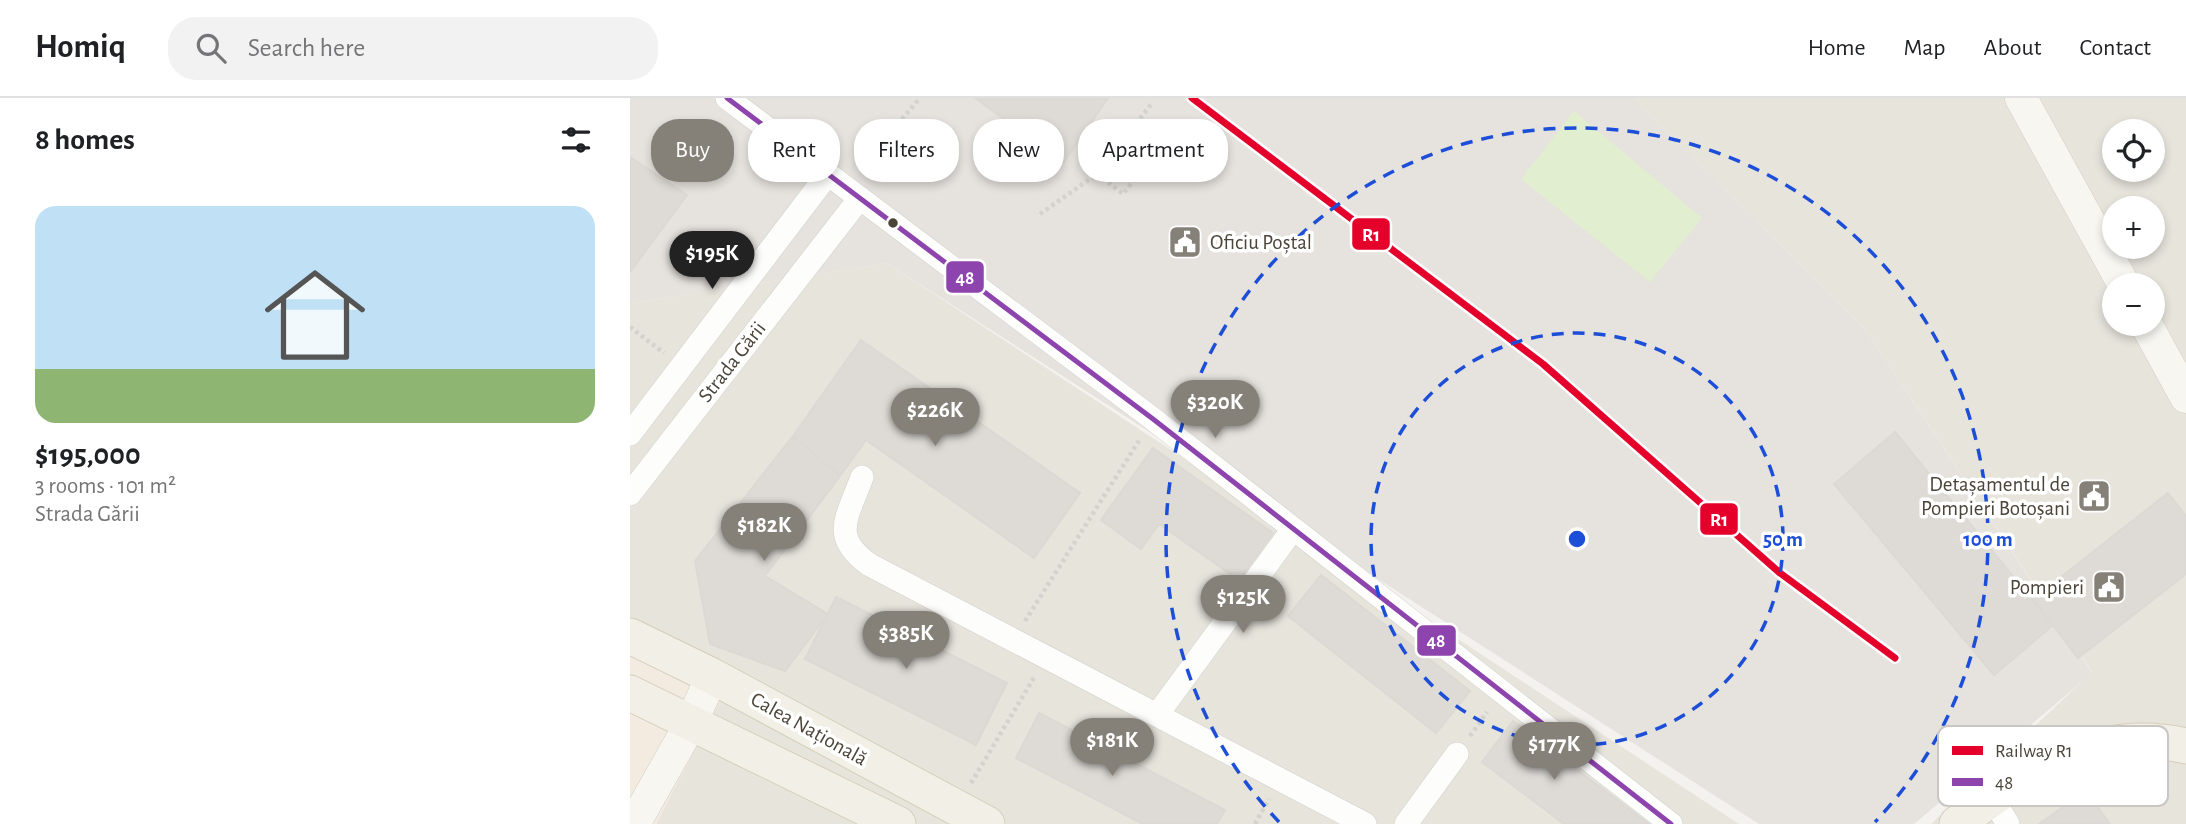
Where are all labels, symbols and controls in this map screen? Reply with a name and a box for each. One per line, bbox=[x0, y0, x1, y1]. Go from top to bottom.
search box bbox=[168, 17, 658, 80]
icon: search bbox=[192, 29, 230, 67]
text: Homiq bbox=[35, 31, 126, 64]
text: Search here bbox=[248, 35, 365, 61]
text: Home bbox=[1808, 36, 1866, 60]
text: Map bbox=[1904, 36, 1946, 60]
text: About bbox=[1984, 36, 2041, 60]
text: Contact bbox=[2079, 36, 2151, 60]
chip: Buy bbox=[651, 119, 734, 182]
chip: Rent bbox=[748, 119, 840, 182]
chip: Filters bbox=[854, 119, 959, 182]
chip: New bbox=[973, 119, 1064, 182]
chip: Apartment bbox=[1078, 119, 1228, 182]
map controls bbox=[2102, 119, 2165, 336]
button: locate bbox=[2102, 119, 2165, 182]
icon: filters bbox=[557, 121, 595, 159]
text: 8 homes bbox=[35, 125, 135, 155]
button: + bbox=[2102, 196, 2165, 259]
unlabelled marker bbox=[886, 216, 900, 230]
line badge: R1 bbox=[1351, 217, 1391, 251]
public building icon: Oficiu Poștal bbox=[1166, 223, 1204, 261]
text: R1 bbox=[1362, 226, 1380, 245]
pin: $195K bbox=[663, 232, 761, 291]
place label: Oficiu Poștal bbox=[1210, 232, 1312, 255]
text: $195K bbox=[685, 242, 739, 265]
icon: home bbox=[252, 252, 378, 378]
line badge: 48 bbox=[945, 260, 985, 294]
text: 48 bbox=[956, 269, 974, 288]
button: − bbox=[2102, 273, 2165, 336]
street label: Strada Gării bbox=[694, 318, 770, 406]
pin: $320K bbox=[1166, 380, 1264, 440]
pin: $226K bbox=[886, 388, 984, 448]
text: $320K bbox=[1187, 391, 1243, 414]
text: $226K bbox=[907, 399, 963, 422]
text: $195,000 bbox=[35, 440, 141, 470]
place label: Detașamentul de Pompieri Botoșani bbox=[1921, 474, 2070, 521]
text: 3 rooms · 101 m² bbox=[35, 475, 176, 498]
public building icon: Detașamentul de Pompieri Botoșani bbox=[2075, 477, 2113, 515]
line badge: R1 bbox=[1699, 502, 1739, 536]
text: Strada Gării bbox=[35, 503, 140, 526]
pin: $182K bbox=[715, 504, 813, 563]
text: R1 bbox=[1710, 511, 1728, 530]
text: $182K bbox=[737, 514, 791, 537]
centre of rings bbox=[1565, 527, 1589, 551]
text: 50 m bbox=[1763, 529, 1803, 550]
text: 100 m bbox=[1963, 529, 2013, 550]
public building icon: Pompieri bbox=[2090, 568, 2128, 606]
pin: $125K bbox=[1194, 575, 1292, 635]
place label: Pompieri bbox=[2010, 577, 2084, 598]
text: $125K bbox=[1217, 586, 1269, 609]
pin: $385K bbox=[857, 612, 955, 671]
text: $385K bbox=[879, 622, 933, 645]
line badge: 48 bbox=[1416, 624, 1457, 657]
text: 48 bbox=[1427, 632, 1445, 651]
street label: Calea Națională bbox=[746, 688, 871, 771]
pin: $181K bbox=[1063, 718, 1161, 778]
pin: $177K bbox=[1505, 722, 1603, 782]
legend bbox=[1938, 726, 2168, 806]
text: $181K bbox=[1086, 729, 1138, 752]
text: $177K bbox=[1528, 733, 1580, 756]
text: Railway R1 bbox=[1995, 742, 2073, 761]
text: 48 bbox=[1995, 774, 2013, 793]

